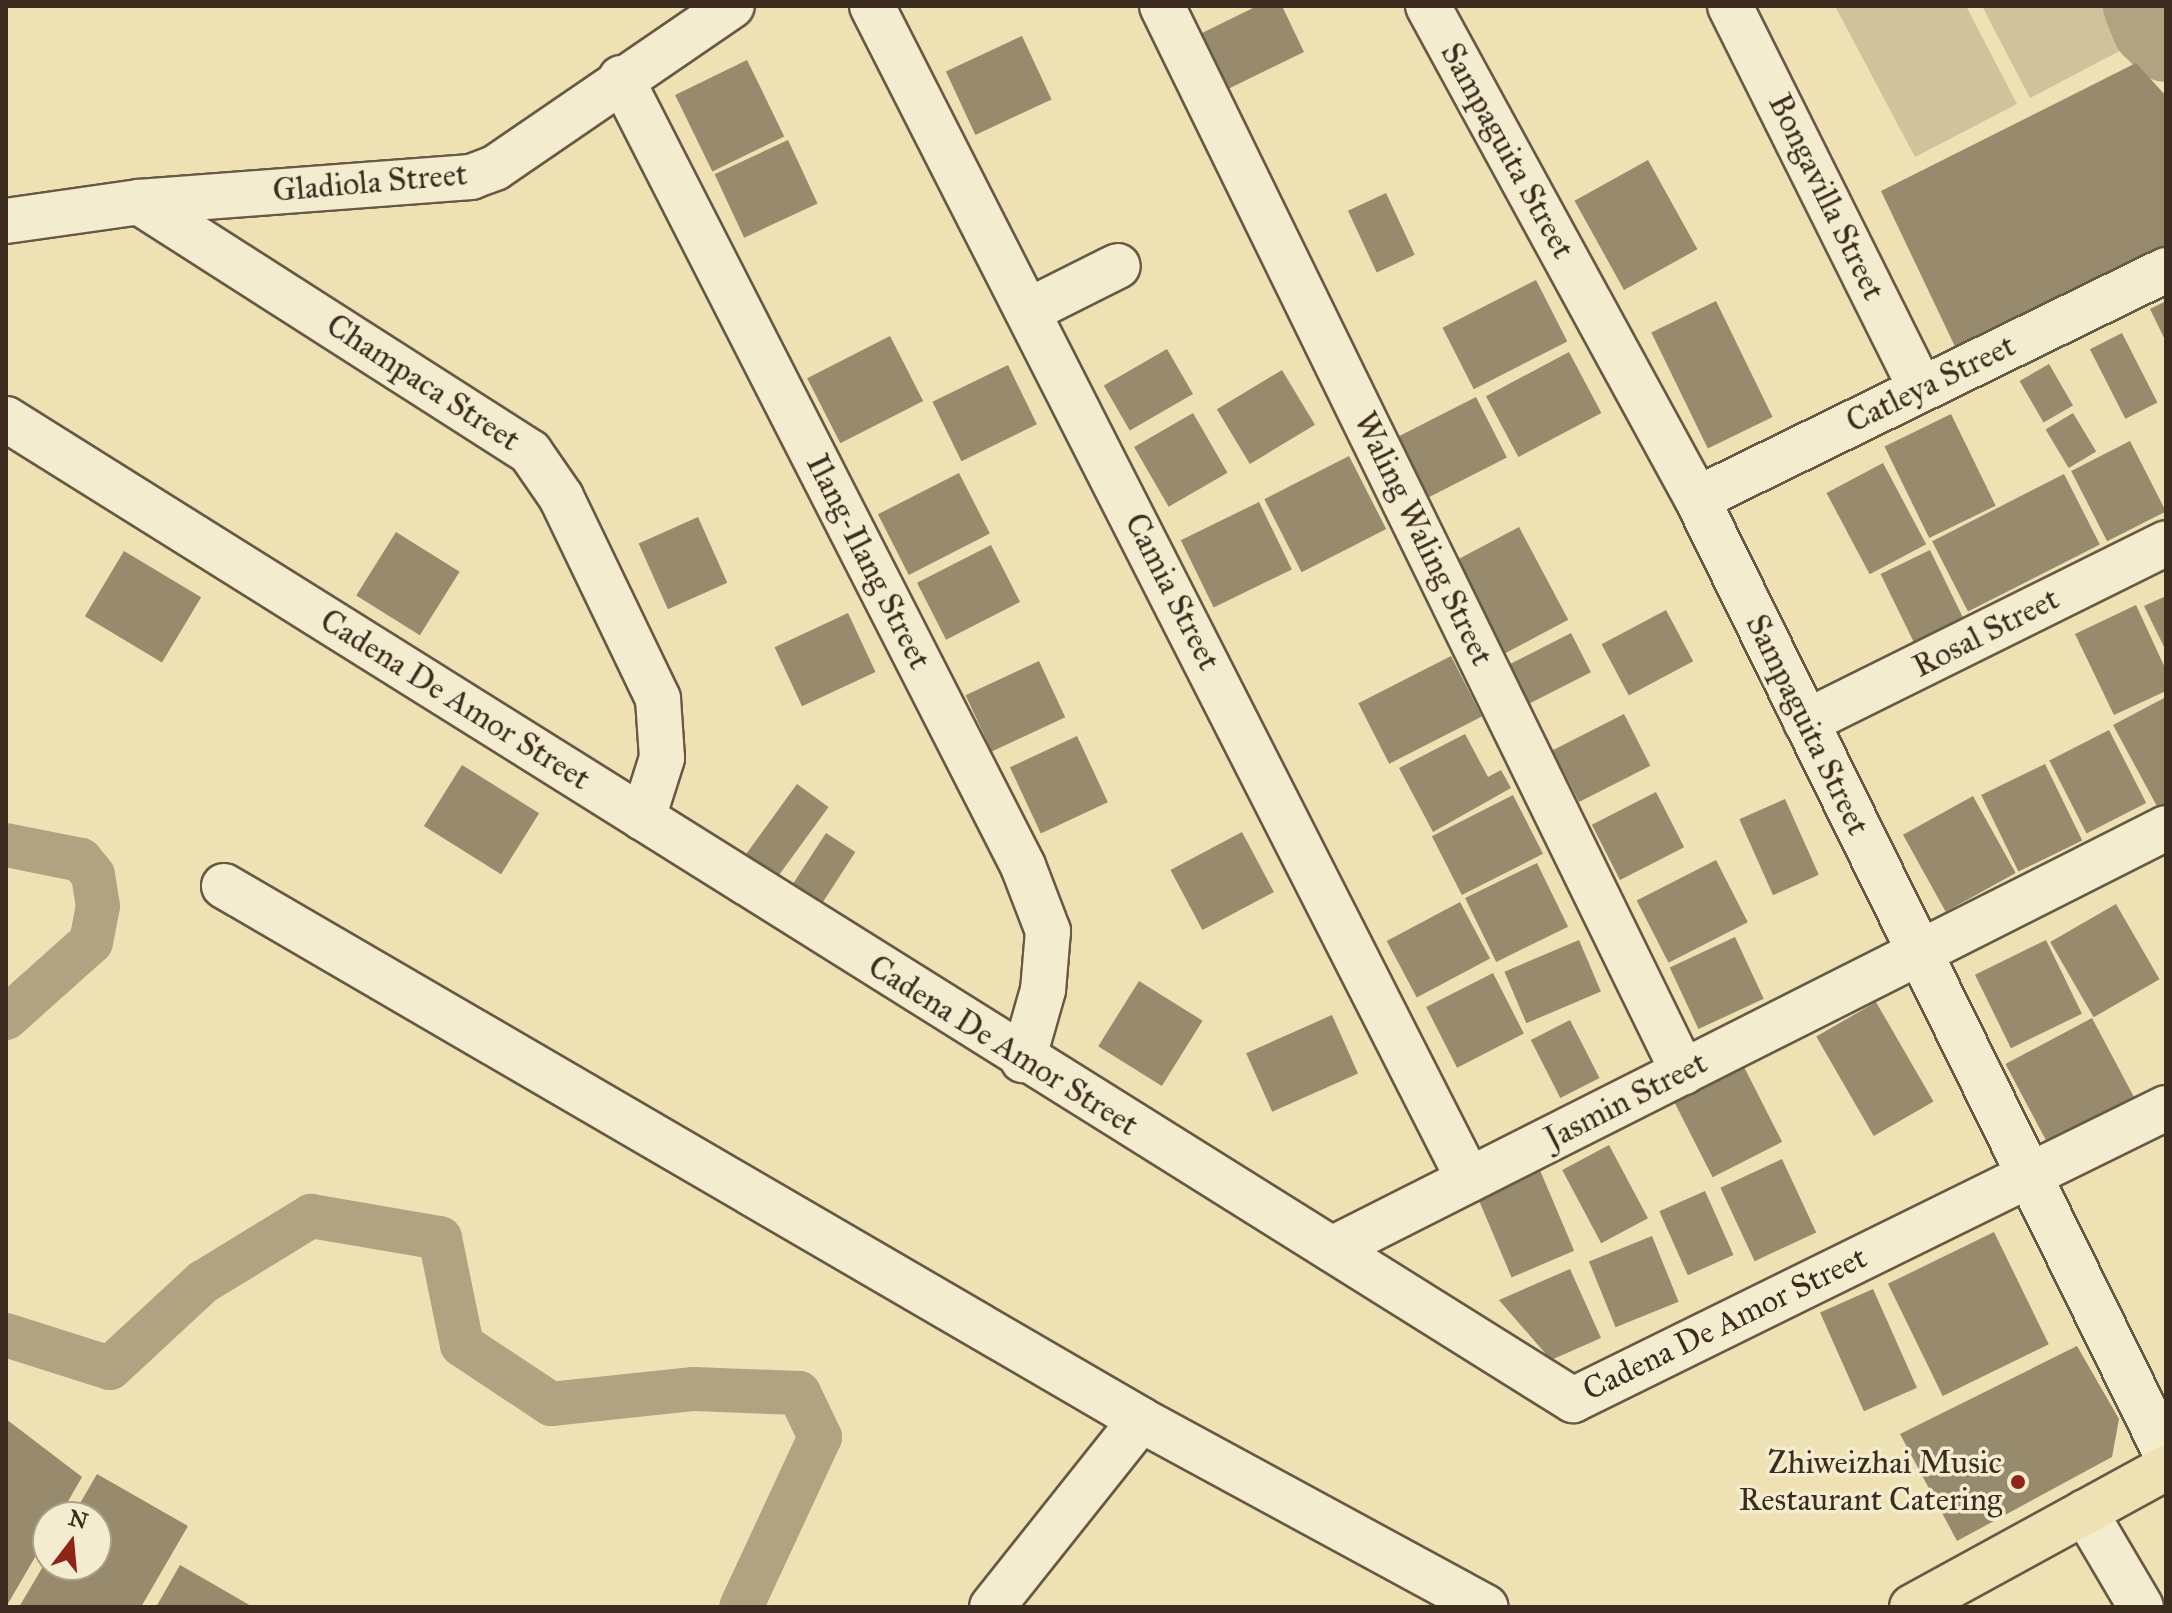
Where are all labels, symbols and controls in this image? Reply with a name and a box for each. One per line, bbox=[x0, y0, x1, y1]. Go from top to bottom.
street label: Sampaguita Street bbox=[1432, 37, 1582, 265]
street label: Bongavilla Street bbox=[1760, 88, 1892, 306]
street label: Gladiola Street bbox=[271, 155, 469, 211]
street label: Champaca Street bbox=[319, 306, 527, 460]
street label: Catleya Street bbox=[1840, 327, 2022, 441]
street label: Waling Waling Street bbox=[1345, 406, 1501, 672]
street label: Ilang-Ilang Street bbox=[797, 448, 939, 676]
street label: Camia Street bbox=[1116, 507, 1228, 677]
street label: Rosal Street bbox=[1907, 580, 2065, 686]
street label: Cadena De Amor Street bbox=[313, 601, 597, 799]
street label: Sampaguita Street bbox=[1737, 608, 1877, 842]
street label: Cadena De Amor Street bbox=[861, 947, 1145, 1145]
street label: Jasmin Street bbox=[1539, 1044, 1713, 1158]
street label: Cadena De Amor Street bbox=[1577, 1239, 1873, 1409]
place label: Zhiweizhai Music Restaurant Catering bbox=[1739, 1445, 2002, 1520]
marker: Zhiweizhai Music Restaurant Catering bbox=[2009, 1473, 2027, 1491]
north arrow bbox=[32, 1501, 112, 1581]
text: N bbox=[65, 1504, 91, 1535]

